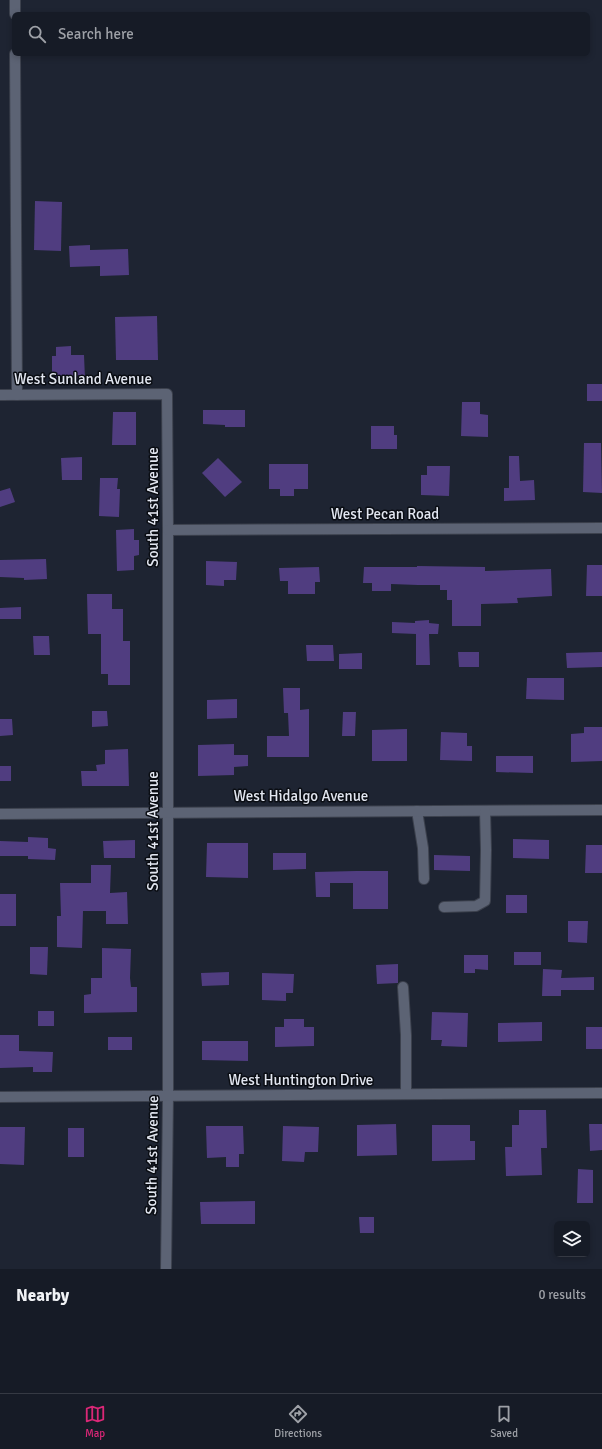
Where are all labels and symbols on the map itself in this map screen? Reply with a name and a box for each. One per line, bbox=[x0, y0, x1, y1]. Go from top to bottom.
street label: West Sunland Avenue bbox=[14, 370, 152, 388]
street label: South 41st Avenue bbox=[144, 447, 162, 567]
street label: West Pecan Road bbox=[331, 505, 439, 523]
street label: South 41st Avenue bbox=[144, 771, 162, 891]
street label: West Hidalgo Avenue bbox=[234, 787, 368, 805]
street label: West Huntington Drive bbox=[229, 1071, 373, 1089]
street label: South 41st Avenue bbox=[142, 1095, 162, 1215]

